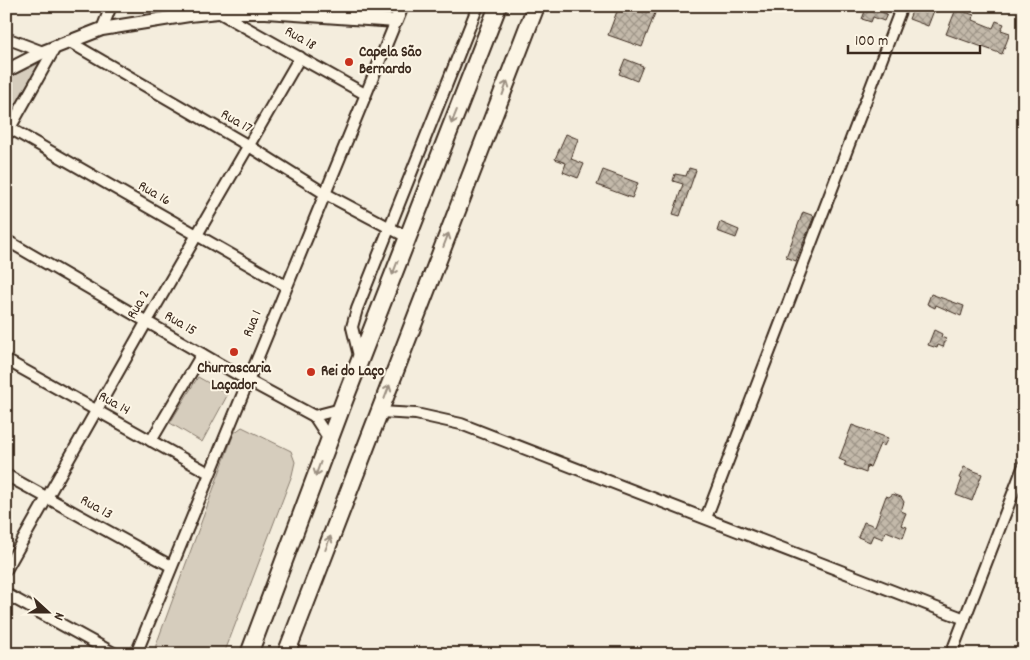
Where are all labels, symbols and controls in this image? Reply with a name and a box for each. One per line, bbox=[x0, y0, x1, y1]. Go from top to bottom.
street label: Rua 18 bbox=[280, 21, 320, 57]
scale bar bbox=[848, 22, 980, 54]
text: 100 m bbox=[855, 31, 888, 53]
place label: Capela São Bernardo bbox=[359, 42, 422, 81]
marker: Capela São Bernardo bbox=[343, 56, 355, 68]
one-way arrow bbox=[501, 81, 510, 97]
street label: Rua 17 bbox=[216, 104, 256, 140]
one-way arrow bbox=[449, 109, 459, 124]
street label: Rua 16 bbox=[133, 176, 175, 212]
one-way arrow bbox=[442, 233, 452, 248]
one-way arrow bbox=[390, 260, 399, 275]
street label: Rua 2 bbox=[122, 286, 156, 324]
street label: Rua 15 bbox=[160, 306, 200, 342]
street label: Rua 1 bbox=[237, 307, 269, 341]
marker: Churrascaria Laçador bbox=[228, 346, 240, 358]
place label: Churrascaria Laçador bbox=[197, 358, 272, 397]
place label: Rei do Laço bbox=[321, 361, 384, 383]
marker: Rei do Laço bbox=[305, 366, 317, 378]
one-way arrow bbox=[384, 384, 393, 399]
street label: Rua 14 bbox=[94, 386, 134, 422]
one-way arrow bbox=[313, 461, 322, 476]
street label: Rua 13 bbox=[76, 490, 116, 526]
one-way arrow bbox=[324, 536, 333, 551]
north arrow bbox=[22, 588, 72, 638]
text: N bbox=[48, 609, 69, 623]

